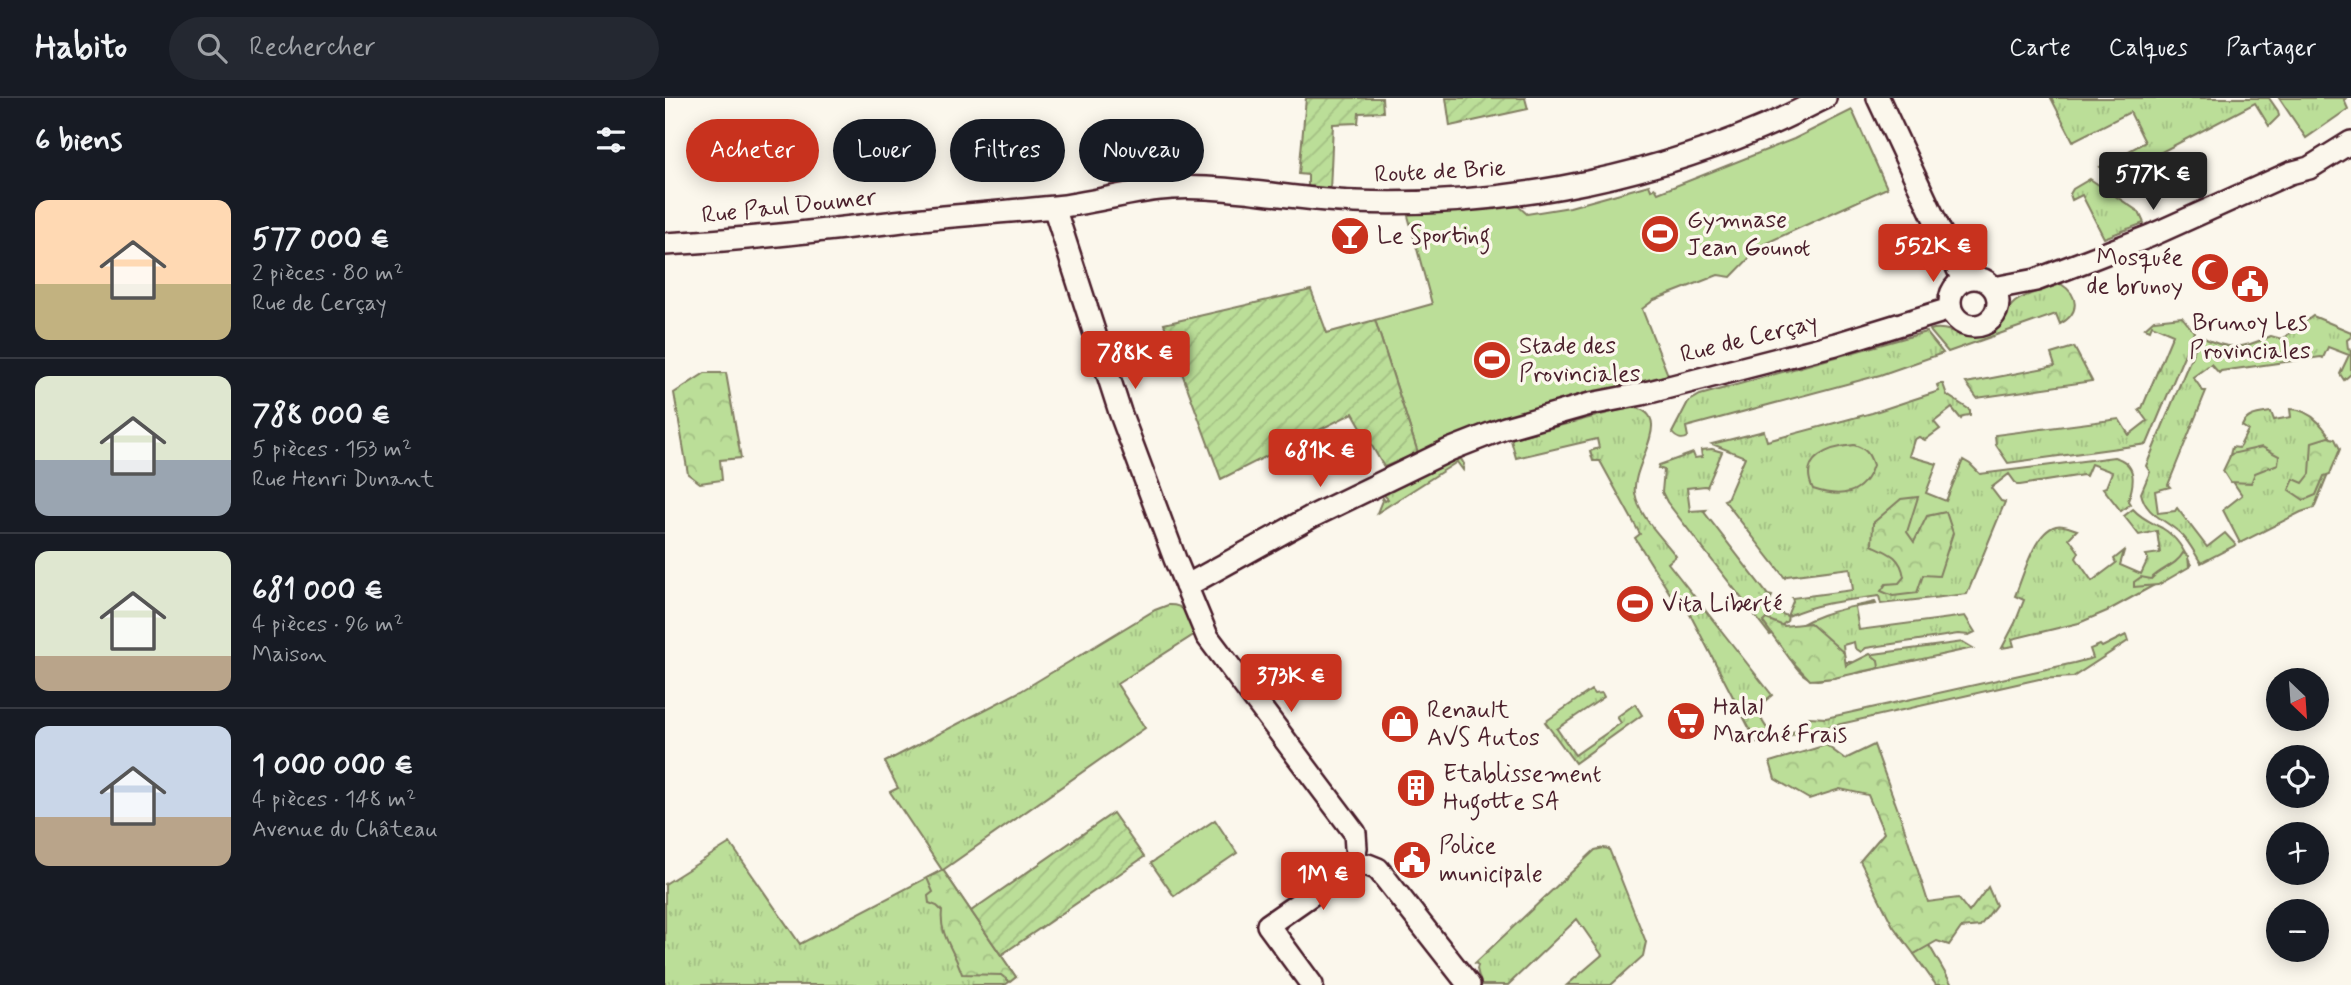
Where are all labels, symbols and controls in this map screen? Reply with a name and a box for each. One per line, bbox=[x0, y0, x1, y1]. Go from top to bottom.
search box bbox=[169, 17, 659, 80]
text: Habito bbox=[35, 26, 127, 70]
icon: search bbox=[193, 29, 231, 67]
text: Rechercher bbox=[249, 31, 376, 65]
text: Carte bbox=[2009, 33, 2071, 64]
text: Calques bbox=[2109, 33, 2188, 64]
text: Partager bbox=[2226, 33, 2316, 64]
chip: Acheter bbox=[686, 119, 819, 182]
chip: Louer bbox=[833, 119, 936, 182]
chip: Filtres bbox=[950, 119, 1065, 182]
chip: Nouveau bbox=[1079, 119, 1204, 182]
text: 6 biens bbox=[35, 121, 122, 160]
icon: filters bbox=[592, 121, 630, 159]
pin: 577K € bbox=[2096, 152, 2210, 212]
street label: Route de Brie bbox=[1373, 153, 1507, 191]
text: 577K € bbox=[2115, 160, 2191, 190]
street label: Rue Paul Doumer bbox=[700, 182, 878, 232]
place label: Gymnase Jean Gounot bbox=[1687, 205, 1811, 264]
sports icon: Gymnase Jean Gounot bbox=[1639, 213, 1681, 255]
bar icon: Le Sporting bbox=[1329, 215, 1371, 257]
text: 577 000 € bbox=[252, 220, 390, 259]
place label: Le Sporting bbox=[1377, 221, 1491, 255]
pin: 552K € bbox=[1876, 225, 1990, 284]
icon: home bbox=[91, 228, 175, 312]
text: 552K € bbox=[1894, 232, 1972, 262]
place label: Mosquée de brunoy bbox=[2086, 243, 2183, 302]
mosque icon: Mosquée de brunoy bbox=[2189, 251, 2231, 293]
text: 2 pièces · 80 m² bbox=[252, 259, 404, 289]
public building icon: Brunoy Les Provinciales bbox=[2229, 263, 2271, 305]
text: Rue de Cerçay bbox=[252, 289, 387, 319]
street label: Rue de Cerçay bbox=[1677, 307, 1821, 371]
place label: Brunoy Les Provinciales bbox=[2189, 308, 2311, 367]
pin: 788K € bbox=[1078, 331, 1192, 391]
place label: Stade des Provinciales bbox=[1519, 331, 1641, 390]
text: 788K € bbox=[1097, 339, 1173, 369]
sports icon: Stade des Provinciales bbox=[1471, 339, 1513, 381]
text: 788 000 € bbox=[252, 396, 391, 435]
icon: home bbox=[91, 404, 175, 488]
pin: 681K € bbox=[1263, 430, 1377, 489]
text: 5 pièces · 153 m² bbox=[252, 435, 412, 465]
text: 681K € bbox=[1285, 437, 1355, 467]
text: Rue Henri Dunant bbox=[252, 465, 434, 495]
text: 681 000 € bbox=[252, 571, 383, 610]
icon: home bbox=[91, 579, 175, 663]
sports icon: Vita Liberté bbox=[1614, 583, 1656, 625]
place label: Vita Liberté bbox=[1662, 589, 1783, 620]
text: 4 pièces · 96 m² bbox=[252, 610, 404, 640]
text: Maison bbox=[252, 640, 327, 670]
pin: 373K € bbox=[1234, 654, 1348, 714]
text: 373K € bbox=[1257, 662, 1325, 692]
north arrow bbox=[2266, 668, 2329, 732]
map controls bbox=[2266, 668, 2329, 962]
place label: Halal Marché Frais bbox=[1713, 692, 1847, 751]
place label: Renault AVS Autos bbox=[1427, 695, 1540, 754]
supermarket icon: Halal Marché Frais bbox=[1665, 700, 1707, 742]
shop icon: Renault AVS Autos bbox=[1379, 703, 1421, 745]
button: locate bbox=[2266, 745, 2329, 808]
text: 1 000 000 € bbox=[252, 746, 413, 785]
icon: home bbox=[91, 754, 175, 838]
place label: Etablissement Hugotte SA bbox=[1443, 759, 1602, 821]
building icon: Etablissement Hugotte SA bbox=[1395, 767, 1437, 809]
text: 4 pièces · 148 m² bbox=[252, 785, 416, 815]
text: Avenue du Château bbox=[252, 815, 438, 845]
button: + bbox=[2266, 822, 2329, 885]
place label: Police municipale bbox=[1439, 831, 1543, 890]
public building icon: Police municipale bbox=[1391, 839, 1433, 881]
pin: 1M € bbox=[1282, 852, 1364, 912]
text: 1M € bbox=[1297, 860, 1349, 890]
button: − bbox=[2266, 899, 2329, 962]

